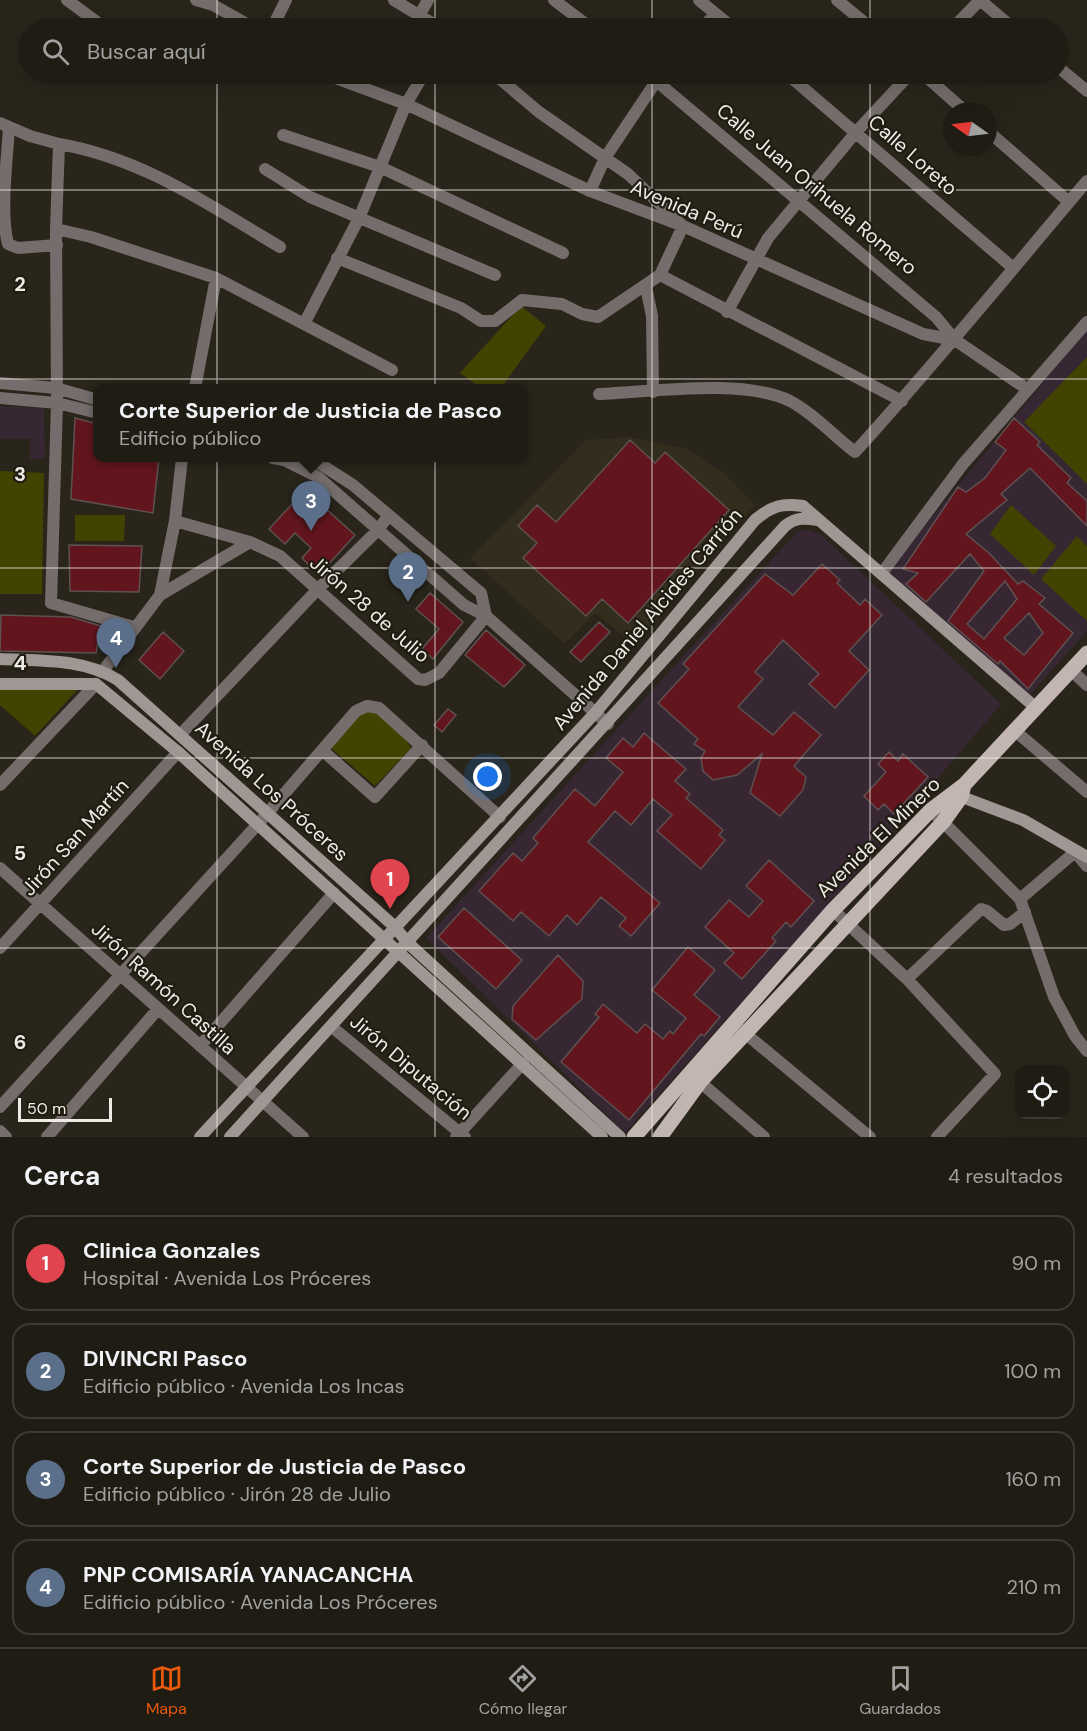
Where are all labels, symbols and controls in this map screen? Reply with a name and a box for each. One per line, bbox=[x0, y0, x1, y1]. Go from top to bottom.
search box bbox=[18, 18, 1069, 84]
icon: search bbox=[39, 35, 72, 68]
text: Buscar aquí bbox=[87, 37, 206, 66]
street label: Calle Juan Orihuela Romero bbox=[711, 97, 923, 281]
north arrow bbox=[943, 102, 997, 156]
street label: Calle Loreto bbox=[863, 109, 963, 201]
street label: Avenida Perú bbox=[627, 174, 747, 244]
text: 2 bbox=[14, 271, 26, 297]
popup bbox=[93, 384, 528, 462]
text: Corte Superior de Justicia de Pasco bbox=[119, 396, 502, 425]
text: Edificio público bbox=[119, 425, 261, 451]
text: 3 bbox=[14, 461, 26, 487]
pin: 3 bbox=[292, 482, 330, 531]
street label: Avenida Daniel Alcides Carrión bbox=[546, 503, 748, 735]
street label: Jirón 28 de Julio bbox=[305, 550, 435, 668]
pin: 2 bbox=[388, 552, 428, 602]
pin: 4 bbox=[96, 618, 136, 668]
text: 4 bbox=[14, 650, 27, 676]
street label: Avenida Los Próceres bbox=[190, 715, 354, 867]
your location bbox=[473, 762, 502, 791]
street label: Avenida El Minero bbox=[810, 771, 946, 903]
street label: Jirón San Martín bbox=[16, 773, 134, 901]
text: 5 bbox=[14, 840, 26, 866]
pin: 1 bbox=[370, 860, 410, 909]
street label: Jirón Ramón Castilla bbox=[86, 916, 242, 1060]
street label: Jirón Diputación bbox=[345, 1008, 477, 1126]
text: 6 bbox=[14, 1029, 26, 1055]
map controls bbox=[1015, 1065, 1069, 1119]
button: locate bbox=[1015, 1065, 1069, 1119]
scale bar bbox=[18, 1095, 112, 1122]
text: 50 m bbox=[27, 1098, 66, 1119]
text: Cerca bbox=[24, 1159, 100, 1193]
text: 4 resultados bbox=[948, 1163, 1063, 1189]
text: Clinica Gonzales bbox=[83, 1236, 261, 1265]
text: 1 bbox=[42, 1250, 49, 1276]
text: 90 m bbox=[1012, 1250, 1061, 1276]
text: Hospital · Avenida Los Próceres bbox=[83, 1265, 371, 1291]
text: DIVINCRI Pasco bbox=[83, 1344, 248, 1373]
text: 2 bbox=[40, 1358, 51, 1384]
text: 100 m bbox=[1004, 1358, 1061, 1384]
text: Edificio público · Avenida Los Incas bbox=[83, 1373, 405, 1399]
text: Corte Superior de Justicia de Pasco bbox=[83, 1452, 466, 1481]
text: 3 bbox=[39, 1466, 52, 1492]
text: 160 m bbox=[1005, 1466, 1061, 1492]
text: Edificio público · Jirón 28 de Julio bbox=[83, 1481, 391, 1507]
text: PNP COMISARÍA YANACANCHA bbox=[83, 1560, 413, 1589]
text: 4 bbox=[39, 1574, 52, 1600]
text: 210 m bbox=[1006, 1574, 1061, 1600]
text: Edificio público · Avenida Los Próceres bbox=[83, 1589, 438, 1615]
tab: Mapa bbox=[146, 1662, 187, 1719]
tab: Cómo llegar bbox=[479, 1662, 567, 1719]
tab: Guardados bbox=[859, 1662, 941, 1719]

